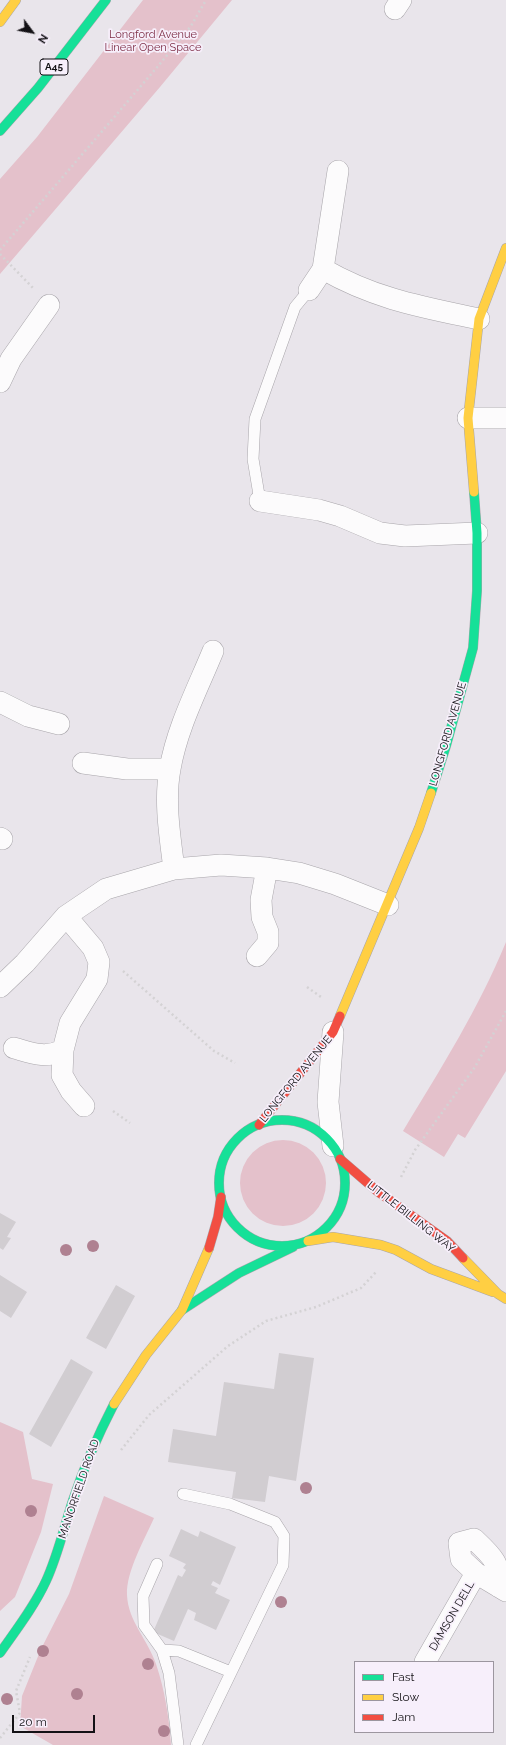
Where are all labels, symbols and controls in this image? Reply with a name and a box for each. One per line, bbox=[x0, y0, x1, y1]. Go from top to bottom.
north arrow bbox=[12, 12, 52, 52]
park label: Longford Avenue Linear Open Space bbox=[105, 28, 201, 54]
text: N bbox=[35, 32, 50, 46]
road number: A45 bbox=[40, 59, 68, 75]
street label: LONGFORD AVENUE bbox=[427, 680, 469, 788]
street label: LONGFORD AVENUE bbox=[257, 1033, 335, 1125]
street label: LITTLE BILLING WAY bbox=[364, 1179, 458, 1255]
street label: MANORFIELD ROAD bbox=[56, 1437, 102, 1541]
street label: DAMSON DELL bbox=[427, 1579, 477, 1653]
legend bbox=[354, 1661, 494, 1733]
text: Fast bbox=[392, 1670, 415, 1684]
text: Slow bbox=[392, 1690, 419, 1704]
scale bar bbox=[14, 1707, 97, 1733]
text: Jam bbox=[392, 1710, 415, 1724]
text: 20 m bbox=[19, 1715, 47, 1729]

